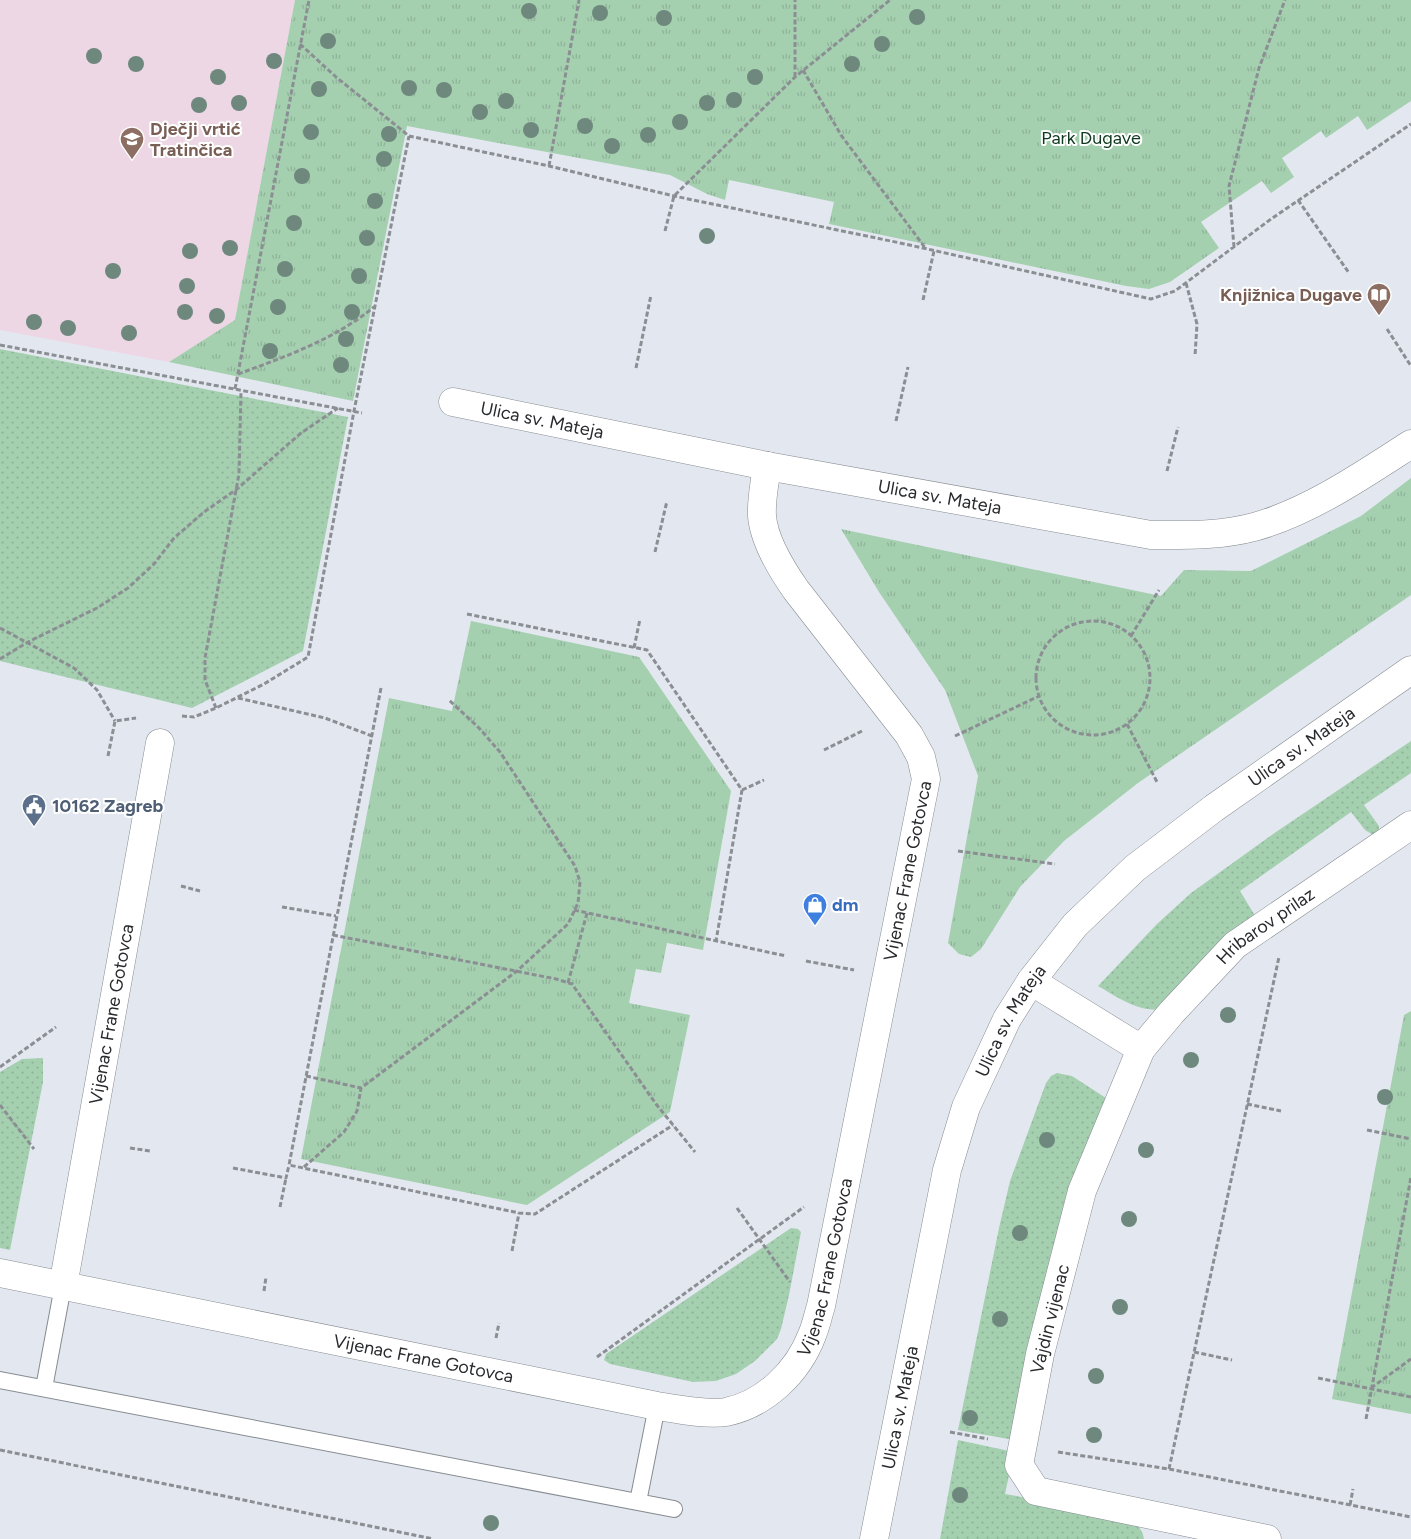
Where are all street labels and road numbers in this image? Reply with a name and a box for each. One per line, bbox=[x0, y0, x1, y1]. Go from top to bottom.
street label: Ulica sv. Mateja bbox=[479, 397, 606, 443]
street label: Ulica sv. Mateja bbox=[876, 475, 1003, 519]
street label: Ulica sv. Mateja bbox=[1244, 702, 1359, 792]
street label: Vijenac Frane Gotovca bbox=[879, 779, 936, 963]
street label: Hribarov prilaz bbox=[1212, 883, 1319, 969]
street label: Vijenac Frane Gotovca bbox=[85, 922, 138, 1106]
street label: Ulica sv. Mateja bbox=[971, 960, 1051, 1080]
street label: Vijenac Frane Gotovca bbox=[793, 1176, 857, 1361]
street label: Vajdin vijenac bbox=[1026, 1262, 1074, 1376]
street label: Vijenac Frane Gotovca bbox=[331, 1330, 515, 1388]
street label: Ulica sv. Mateja bbox=[877, 1344, 923, 1471]

